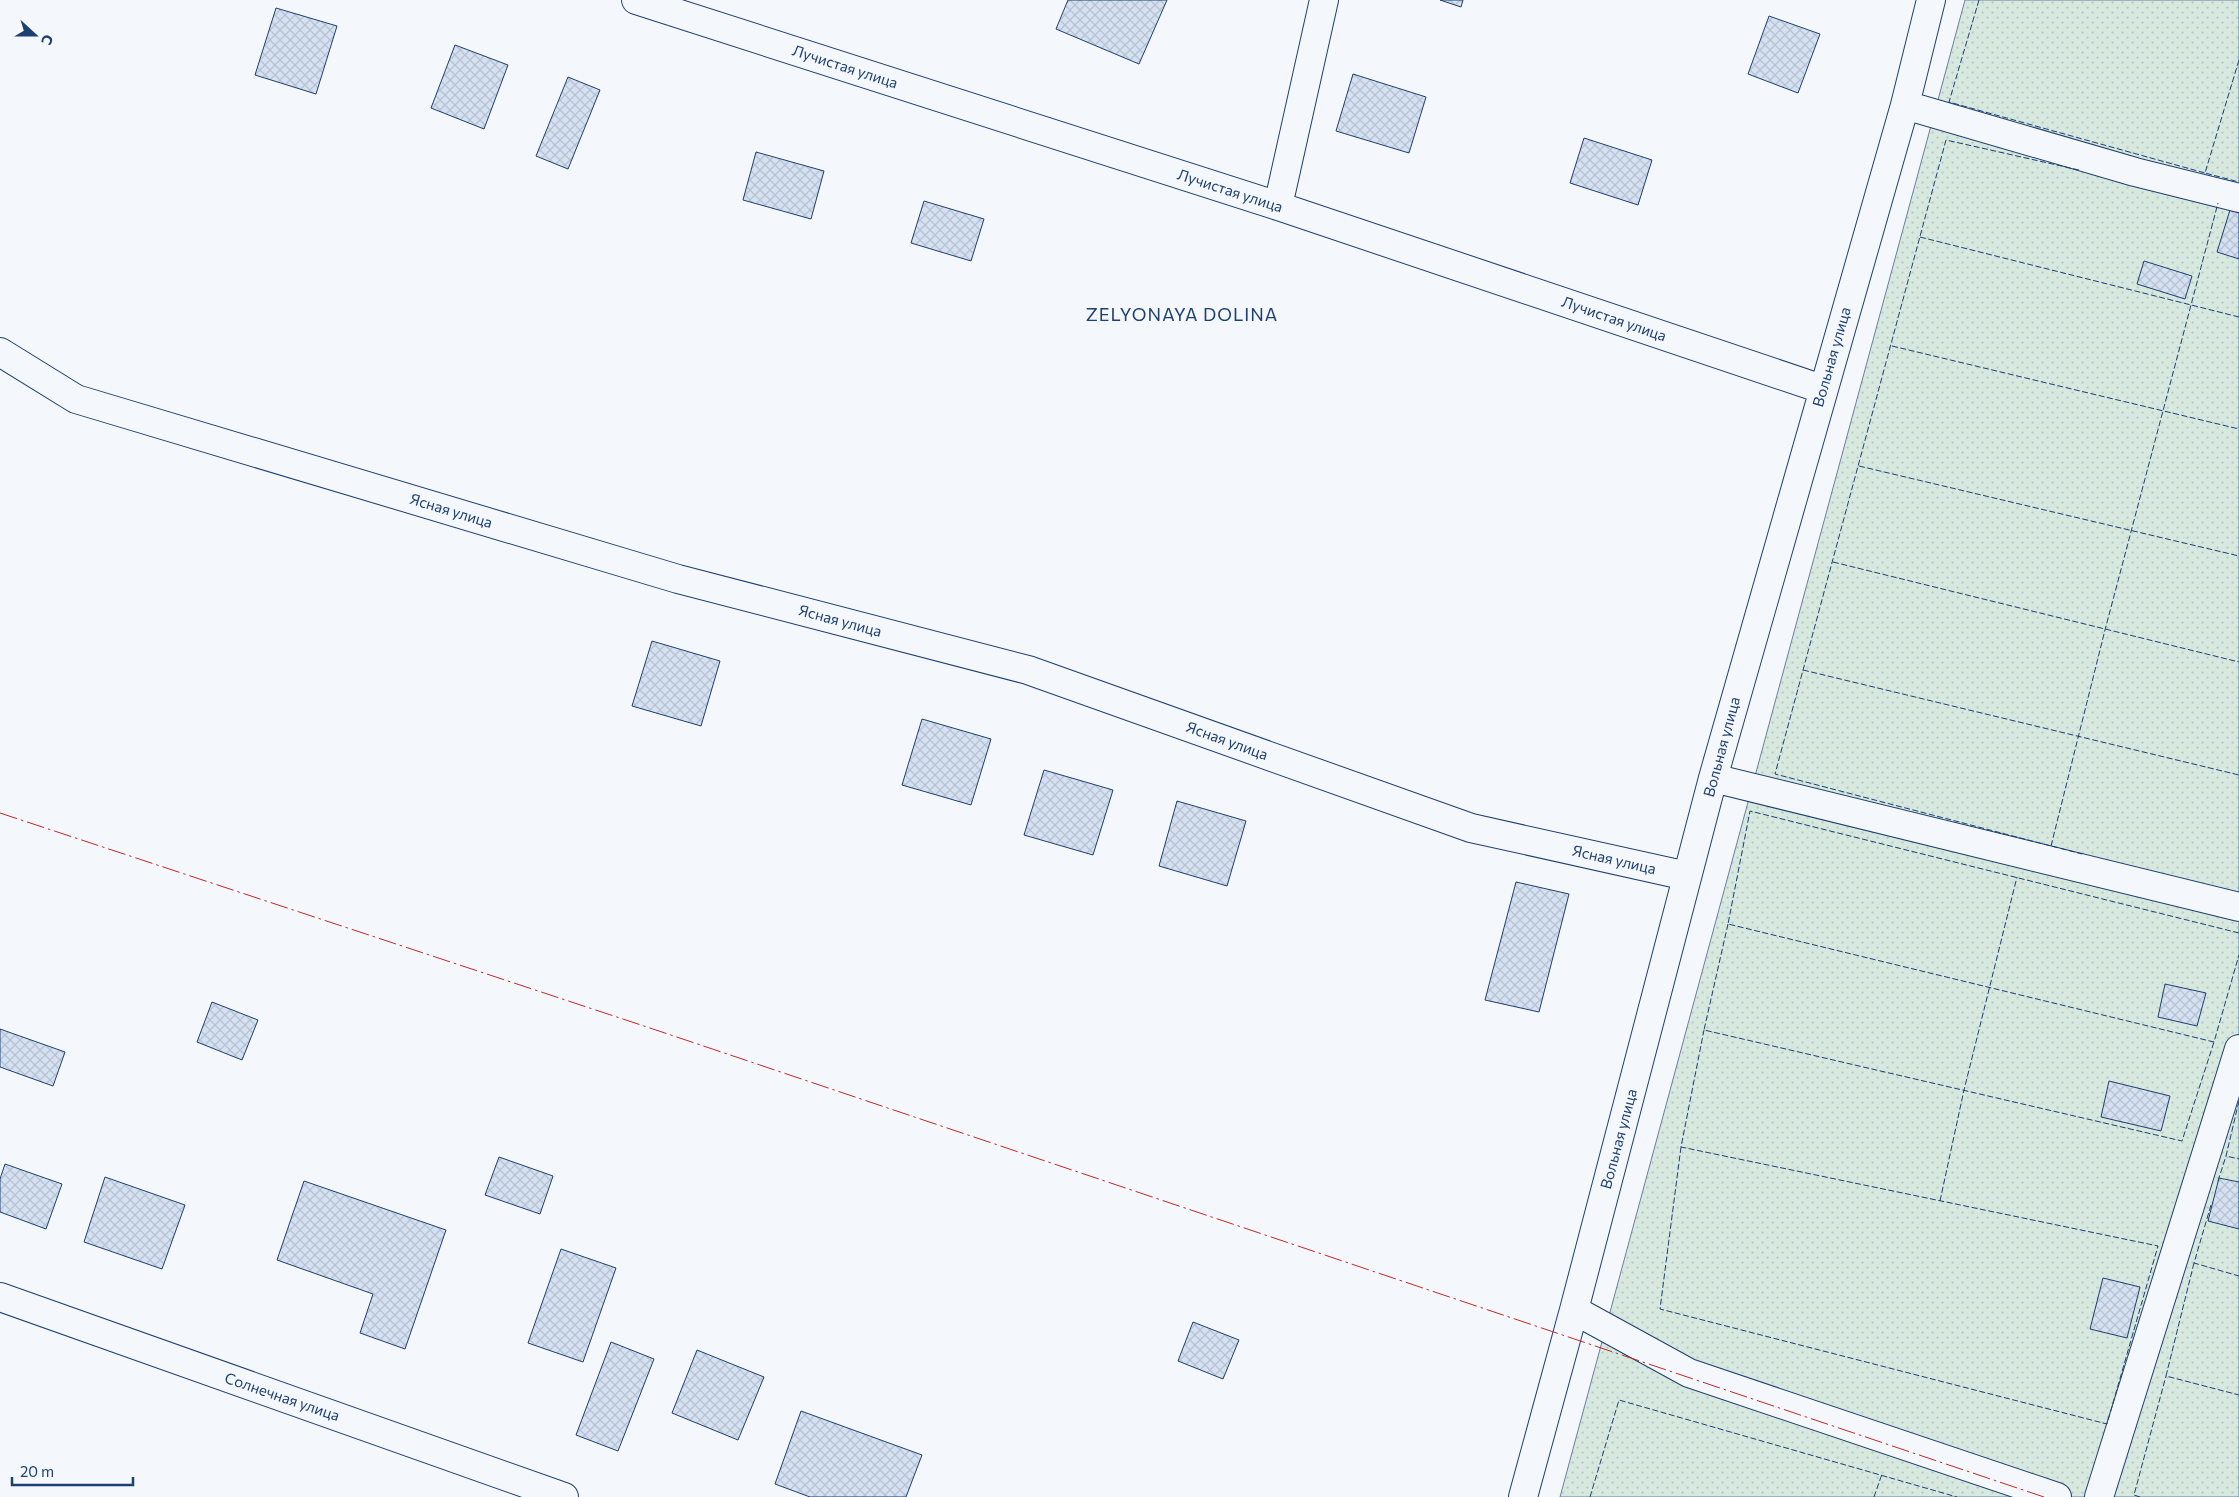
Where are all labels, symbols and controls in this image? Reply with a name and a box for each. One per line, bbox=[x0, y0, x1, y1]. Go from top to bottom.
north arrow bbox=[10, 10, 60, 60]
text: С bbox=[38, 32, 57, 47]
street label: Лучистая улица bbox=[790, 41, 900, 92]
street label: Лучистая улица bbox=[1175, 165, 1285, 216]
street label: Лучистая улица bbox=[1560, 292, 1669, 344]
district label: ZELYONAYA DOLINA bbox=[1086, 303, 1278, 325]
street label: Вольная улица bbox=[1808, 305, 1854, 409]
street label: Ясная улица bbox=[408, 489, 495, 531]
street label: Ясная улица bbox=[797, 600, 884, 640]
street label: Вольная улица bbox=[1699, 695, 1743, 799]
street label: Ясная улица bbox=[1184, 717, 1271, 763]
street label: Ясная улица bbox=[1571, 841, 1658, 877]
street label: Вольная улица bbox=[1596, 1087, 1640, 1191]
street label: Солнечная улица bbox=[223, 1368, 342, 1424]
scale bar bbox=[12, 1454, 134, 1486]
text: 20 m bbox=[20, 1462, 54, 1480]

